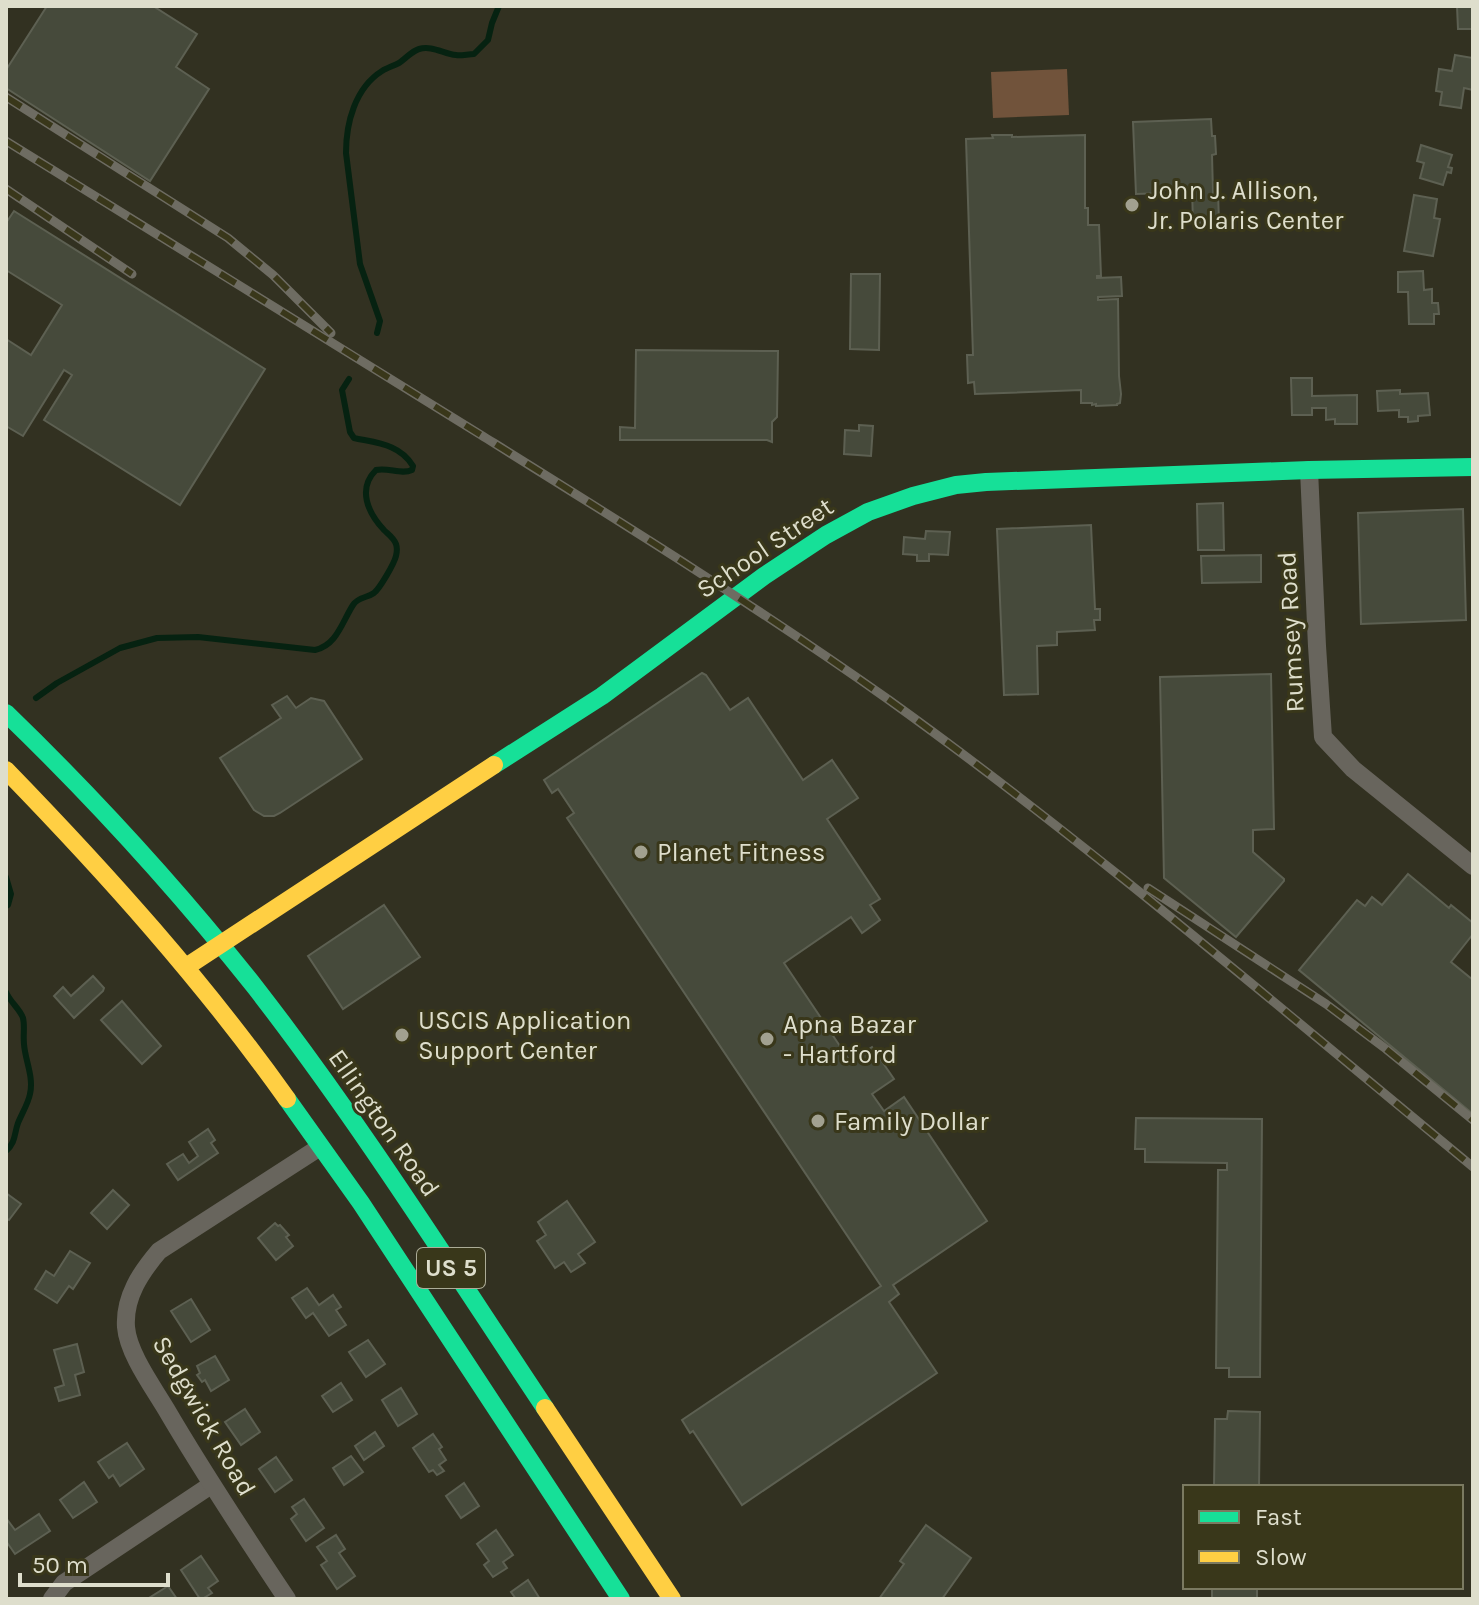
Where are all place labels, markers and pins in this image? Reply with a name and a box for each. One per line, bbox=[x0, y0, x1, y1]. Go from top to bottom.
place label: John J. Allison, Jr. Polaris Center bbox=[1148, 175, 1344, 236]
marker: John J. Allison, Jr. Polaris Center bbox=[1123, 196, 1141, 214]
place label: Planet Fitness bbox=[657, 837, 826, 868]
marker: Planet Fitness bbox=[632, 843, 650, 861]
place label: USCIS Application Support Center bbox=[418, 1005, 631, 1066]
place label: Apna Bazar - Hartford bbox=[783, 1009, 916, 1070]
marker: USCIS Application Support Center bbox=[393, 1026, 411, 1044]
marker: Apna Bazar - Hartford bbox=[758, 1030, 776, 1048]
place label: Family Dollar bbox=[834, 1106, 989, 1137]
marker: Family Dollar bbox=[809, 1112, 827, 1130]

